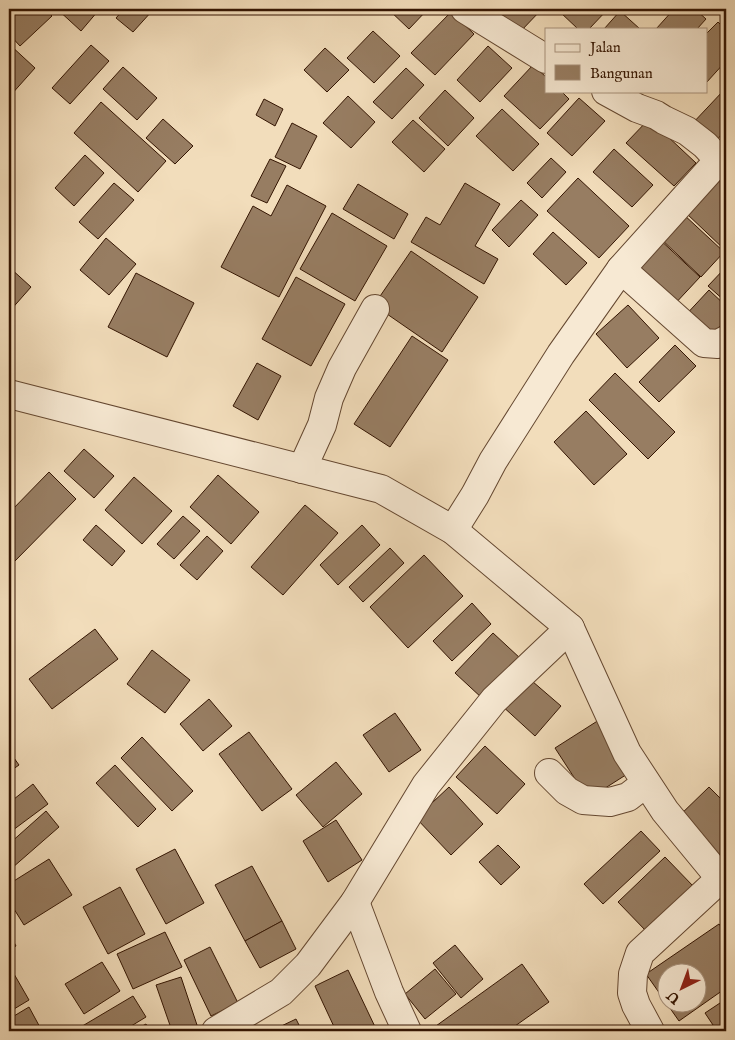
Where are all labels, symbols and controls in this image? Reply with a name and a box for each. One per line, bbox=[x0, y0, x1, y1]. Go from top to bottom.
legend bbox=[545, 28, 708, 92]
text: Jalan bbox=[588, 38, 621, 57]
text: Bangunan bbox=[590, 64, 653, 83]
north arrow bbox=[658, 962, 708, 1012]
text: U bbox=[663, 985, 685, 1008]

